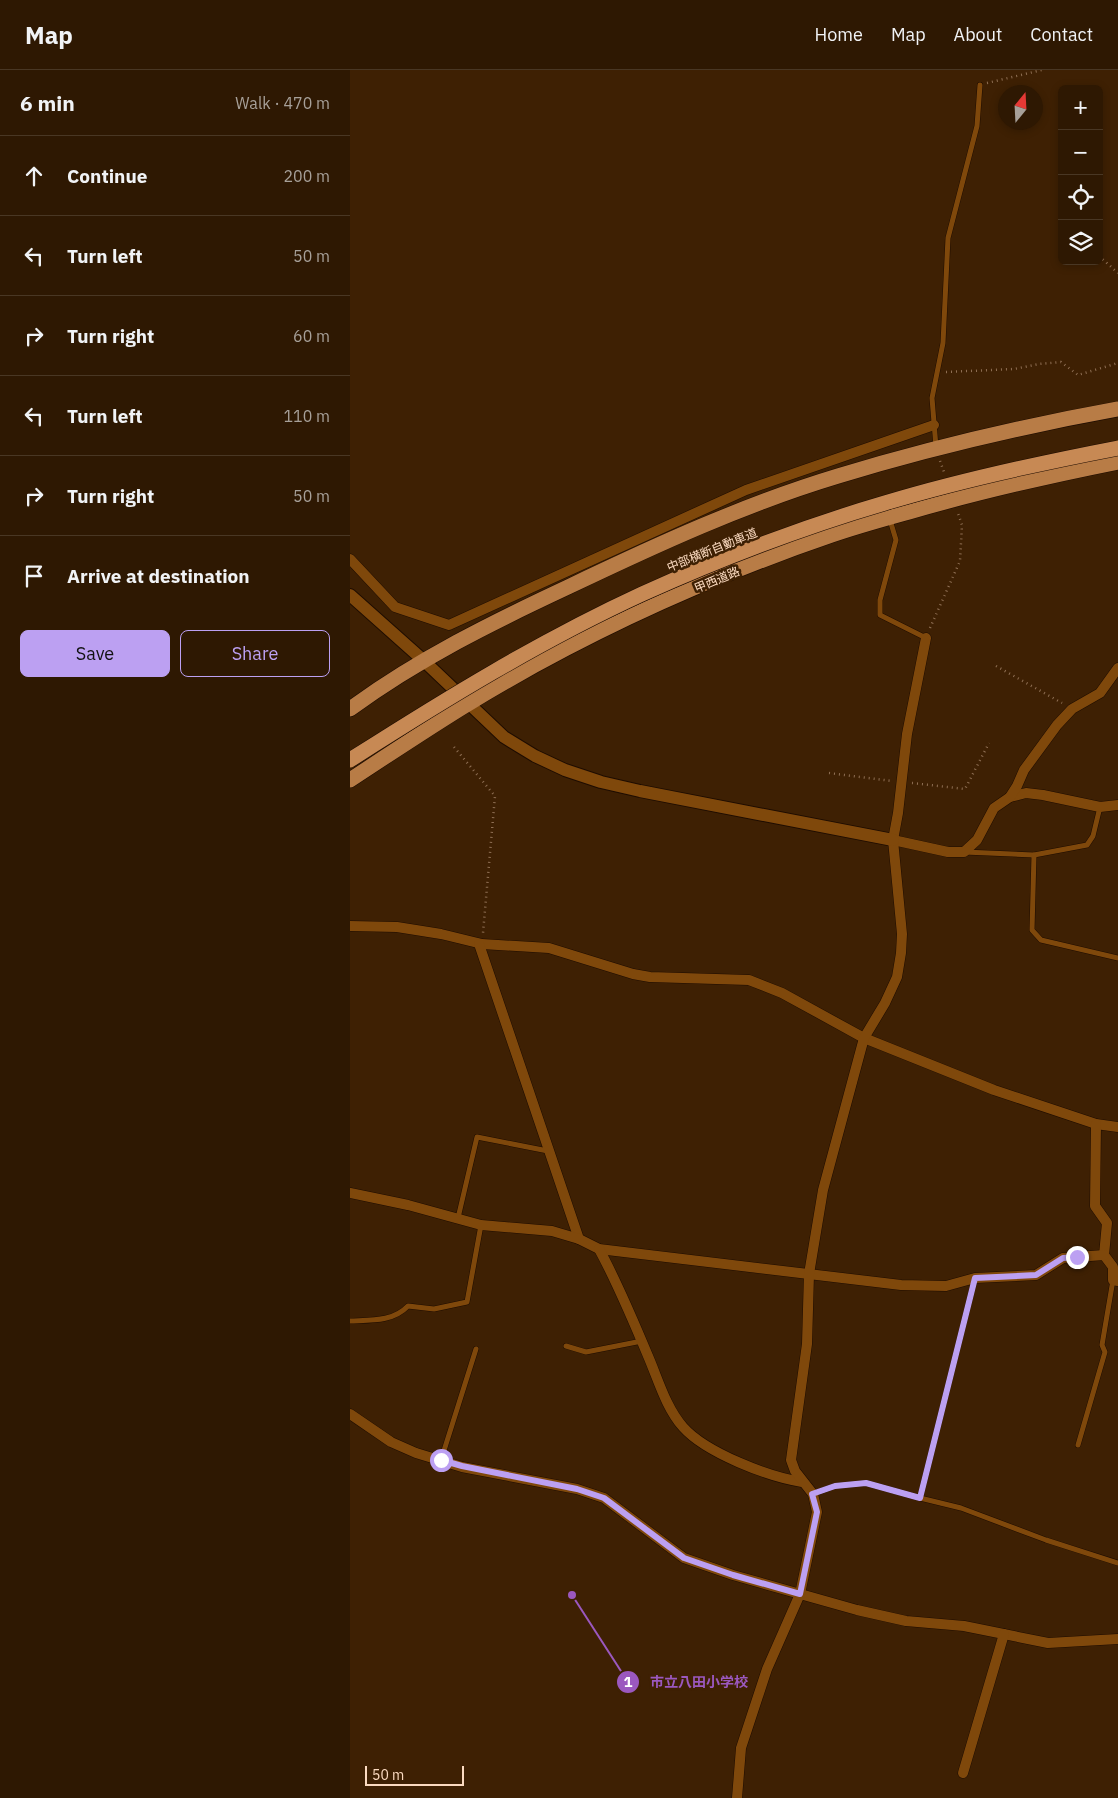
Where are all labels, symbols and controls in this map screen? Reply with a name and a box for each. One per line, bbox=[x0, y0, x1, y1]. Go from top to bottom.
text: Map bbox=[25, 19, 73, 51]
text: Home bbox=[815, 23, 863, 46]
text: Map bbox=[891, 23, 926, 46]
text: About bbox=[954, 23, 1002, 46]
text: Contact bbox=[1030, 23, 1093, 46]
north arrow bbox=[998, 85, 1043, 130]
map controls bbox=[1058, 85, 1103, 265]
button: + bbox=[1058, 85, 1103, 130]
text: 6 min bbox=[20, 89, 75, 117]
text: Walk · 470 m bbox=[235, 93, 330, 113]
button: − bbox=[1058, 130, 1103, 175]
icon: ahead bbox=[20, 162, 48, 190]
text: Continue bbox=[67, 164, 147, 188]
text: 200 m bbox=[283, 166, 330, 186]
button: locate bbox=[1058, 175, 1103, 220]
button: layers bbox=[1058, 220, 1103, 265]
icon: left bbox=[20, 242, 48, 270]
text: Turn left bbox=[67, 244, 143, 268]
text: 50 m bbox=[293, 246, 330, 266]
icon: right bbox=[20, 322, 48, 350]
text: Turn right bbox=[67, 324, 154, 348]
text: 60 m bbox=[293, 326, 330, 346]
icon: left bbox=[20, 402, 48, 430]
text: Turn left bbox=[67, 404, 143, 428]
text: 110 m bbox=[283, 406, 330, 426]
icon: right bbox=[20, 482, 48, 510]
text: Turn right bbox=[67, 484, 154, 508]
text: 50 m bbox=[293, 486, 330, 506]
street label: 中部横断自動車道 bbox=[664, 525, 759, 574]
icon: arrive bbox=[20, 562, 48, 590]
street label: 甲西道路 bbox=[692, 563, 742, 596]
text: Arrive at destination bbox=[67, 564, 250, 588]
button: Save bbox=[20, 630, 170, 677]
button: Share bbox=[180, 630, 330, 677]
route end bbox=[1066, 1246, 1089, 1269]
route start bbox=[430, 1449, 453, 1472]
callout: 市立八田小学校 bbox=[615, 1668, 758, 1697]
text: 1 bbox=[623, 1672, 633, 1691]
text: 市立八田小学校 bbox=[650, 1673, 748, 1691]
scale bar bbox=[365, 1763, 464, 1786]
text: 50 m bbox=[372, 1766, 404, 1784]

